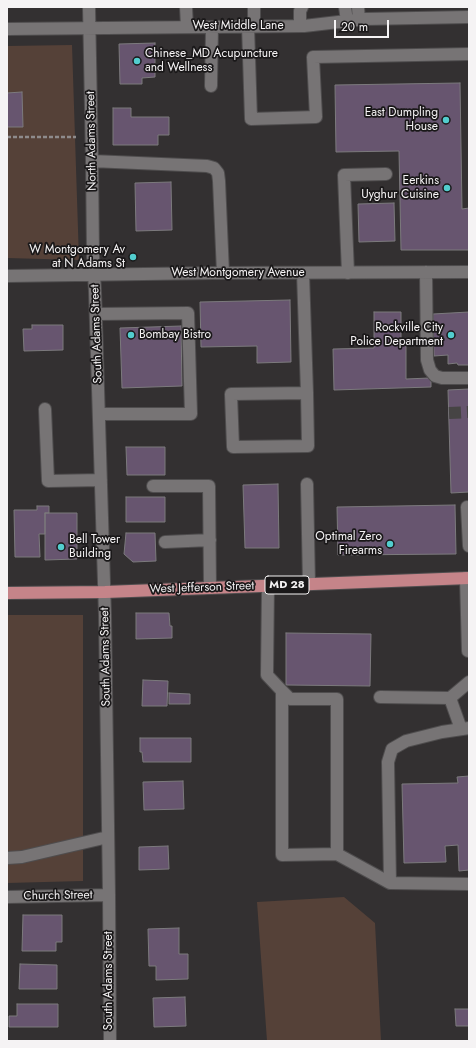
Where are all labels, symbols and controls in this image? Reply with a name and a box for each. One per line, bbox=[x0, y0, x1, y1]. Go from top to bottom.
scale bar bbox=[336, 12, 391, 38]
text: 20 m bbox=[341, 18, 368, 36]
street label: West Middle Lane bbox=[192, 19, 284, 33]
place label: Chinese_MD Acupuncture and Wellness bbox=[145, 47, 278, 75]
marker: Chinese_MD Acupuncture and Wellness bbox=[132, 56, 142, 66]
street label: North Adams Street bbox=[84, 91, 100, 191]
place label: East Dumpling House bbox=[365, 106, 438, 134]
marker: East Dumpling House bbox=[441, 115, 451, 125]
place label: Eerkins Uyghur Cuisine bbox=[361, 174, 439, 202]
marker: Eerkins Uyghur Cuisine bbox=[442, 183, 452, 193]
place label: W Montgomery Av at N Adams St bbox=[29, 243, 125, 271]
marker: W Montgomery Av at N Adams St bbox=[128, 252, 138, 262]
street label: West Montgomery Avenue bbox=[171, 266, 305, 280]
street label: South Adams Street bbox=[88, 284, 106, 384]
place label: Rockville City Police Department bbox=[350, 321, 443, 349]
place label: Bombay Bistro bbox=[139, 328, 211, 342]
marker: Bombay Bistro bbox=[126, 330, 136, 340]
marker: Rockville City Police Department bbox=[446, 330, 456, 340]
place label: Optimal Zero Firearms bbox=[315, 530, 382, 558]
place label: Bell Tower Building bbox=[69, 533, 120, 561]
marker: Optimal Zero Firearms bbox=[385, 539, 395, 549]
marker: Bell Tower Building bbox=[56, 542, 66, 552]
road number: MD 28 bbox=[265, 576, 309, 594]
street label: West Jefferson Street bbox=[150, 579, 254, 597]
street label: South Adams Street bbox=[98, 607, 114, 707]
street label: Church Street bbox=[23, 888, 93, 904]
street label: South Adams Street bbox=[102, 931, 116, 1031]

